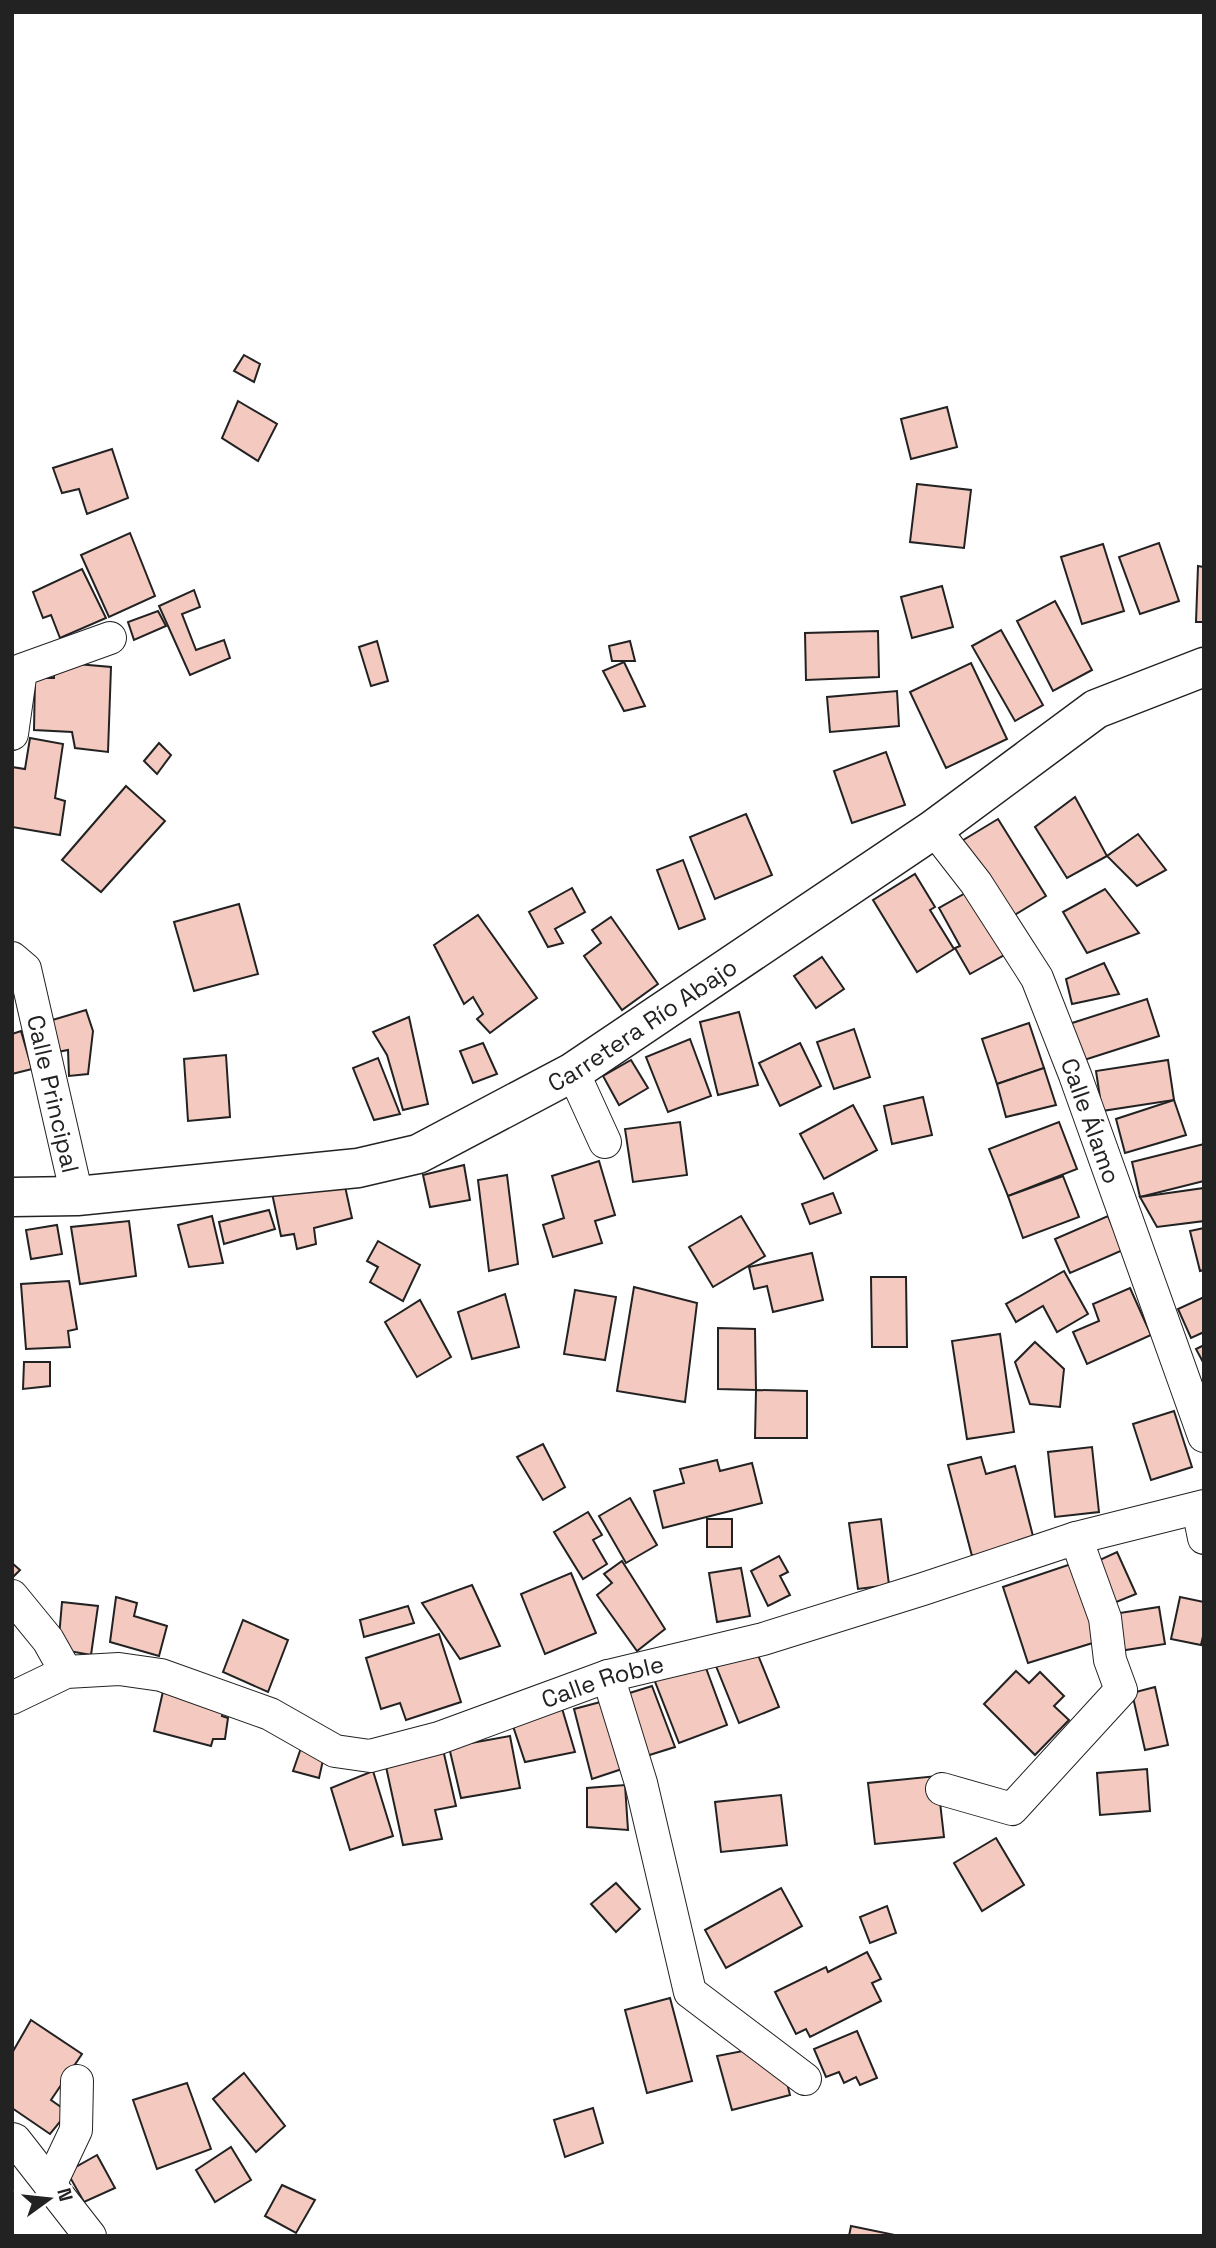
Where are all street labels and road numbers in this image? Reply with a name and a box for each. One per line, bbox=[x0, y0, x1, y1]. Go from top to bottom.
street label: Carretera Río Abajo bbox=[542, 951, 743, 1098]
street label: Calle Principal bbox=[20, 1012, 87, 1176]
street label: Calle Álamo bbox=[1054, 1053, 1128, 1188]
street label: Calle Roble bbox=[537, 1648, 667, 1715]

